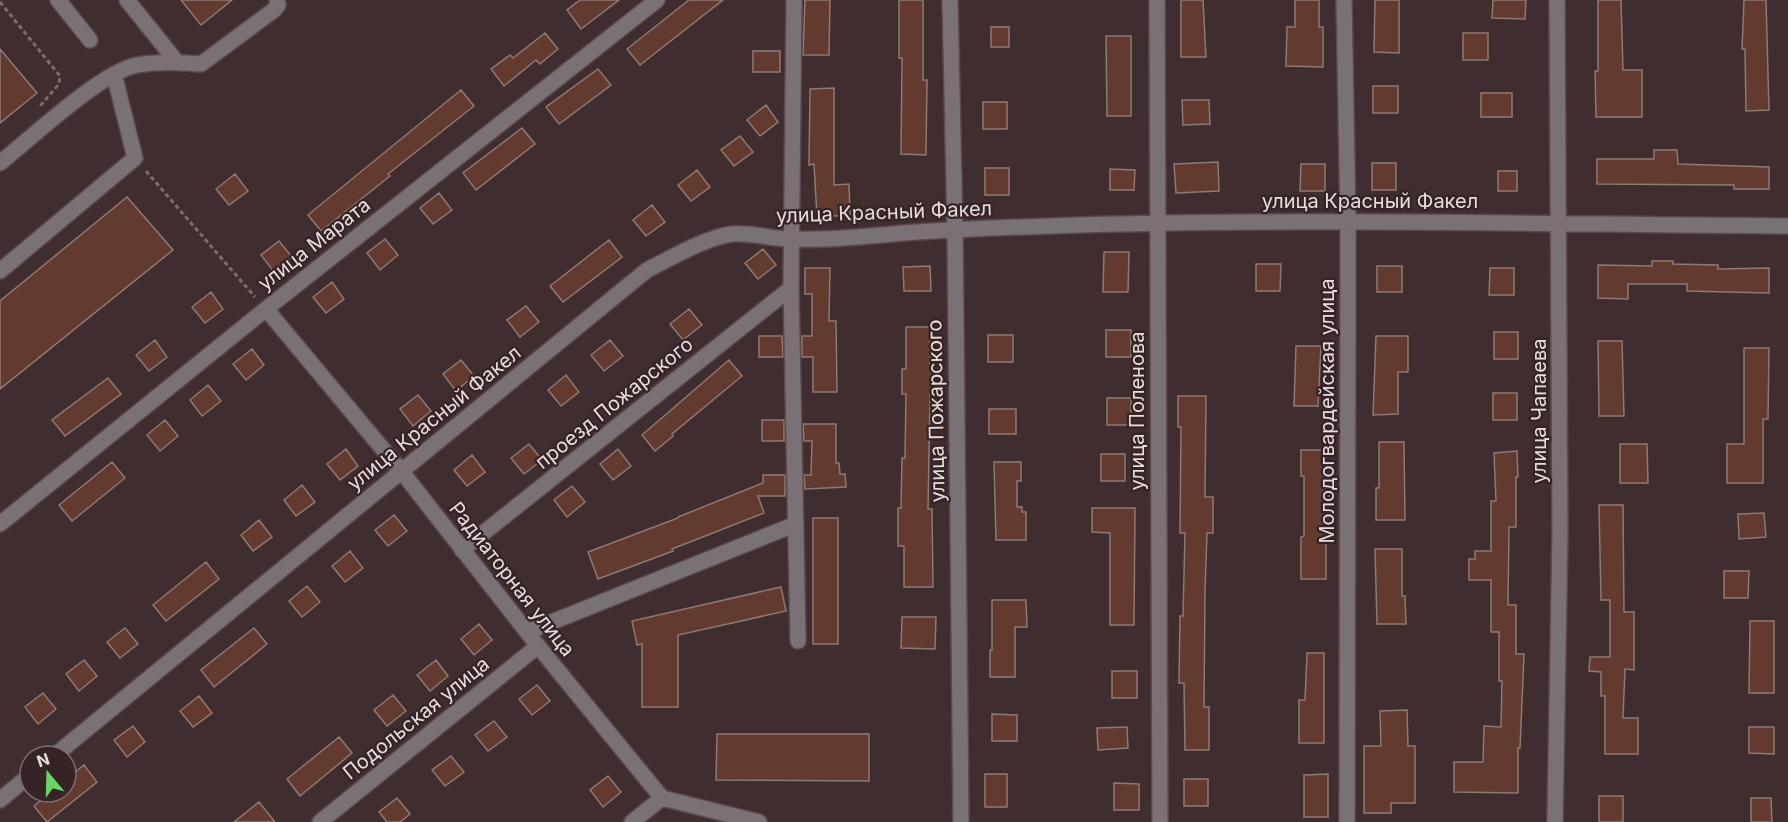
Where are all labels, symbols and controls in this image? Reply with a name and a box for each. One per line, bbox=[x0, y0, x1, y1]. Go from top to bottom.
street label: улица Красный Факел bbox=[1262, 189, 1478, 213]
street label: улица Марата bbox=[253, 193, 375, 295]
street label: улица Красный Факел bbox=[775, 196, 993, 228]
street label: Молодогвардейская улица bbox=[1315, 279, 1339, 544]
street label: улица Пожарского bbox=[922, 319, 950, 503]
street label: проезд Пожарского bbox=[530, 332, 698, 474]
street label: улица Поленова bbox=[1125, 332, 1149, 490]
street label: улица Чапаева bbox=[1527, 339, 1551, 483]
street label: улица Красный Факел bbox=[342, 341, 526, 495]
street label: Радиаторная улица bbox=[444, 497, 580, 661]
street label: Подольская улица bbox=[338, 652, 494, 784]
north arrow bbox=[18, 744, 78, 804]
text: N bbox=[34, 748, 52, 771]

